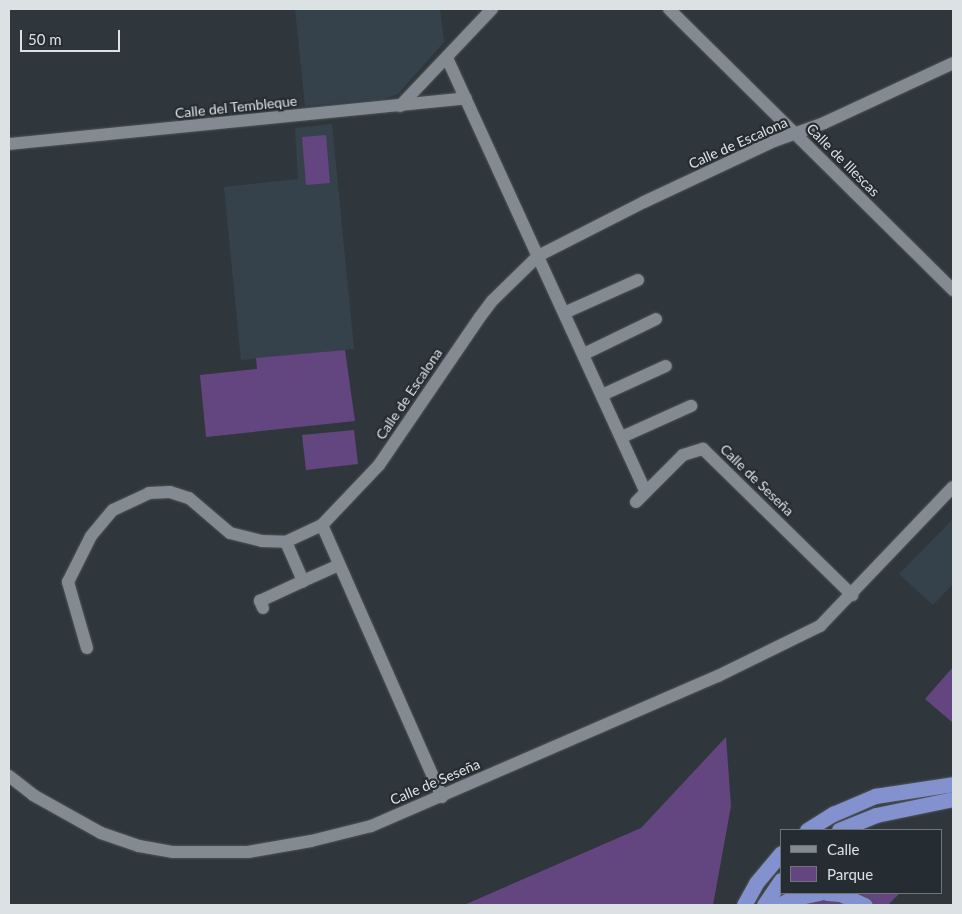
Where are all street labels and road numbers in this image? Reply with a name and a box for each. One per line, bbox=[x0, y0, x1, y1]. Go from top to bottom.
street label: Calle del Tembleque bbox=[174, 92, 298, 122]
street label: Calle de Escalona bbox=[686, 114, 790, 172]
street label: Calle de Illescas bbox=[803, 120, 883, 200]
street label: Calle de Escalona bbox=[372, 345, 446, 443]
street label: Calle de Seseña bbox=[717, 441, 797, 519]
street label: Calle de Seseña bbox=[388, 756, 482, 808]

